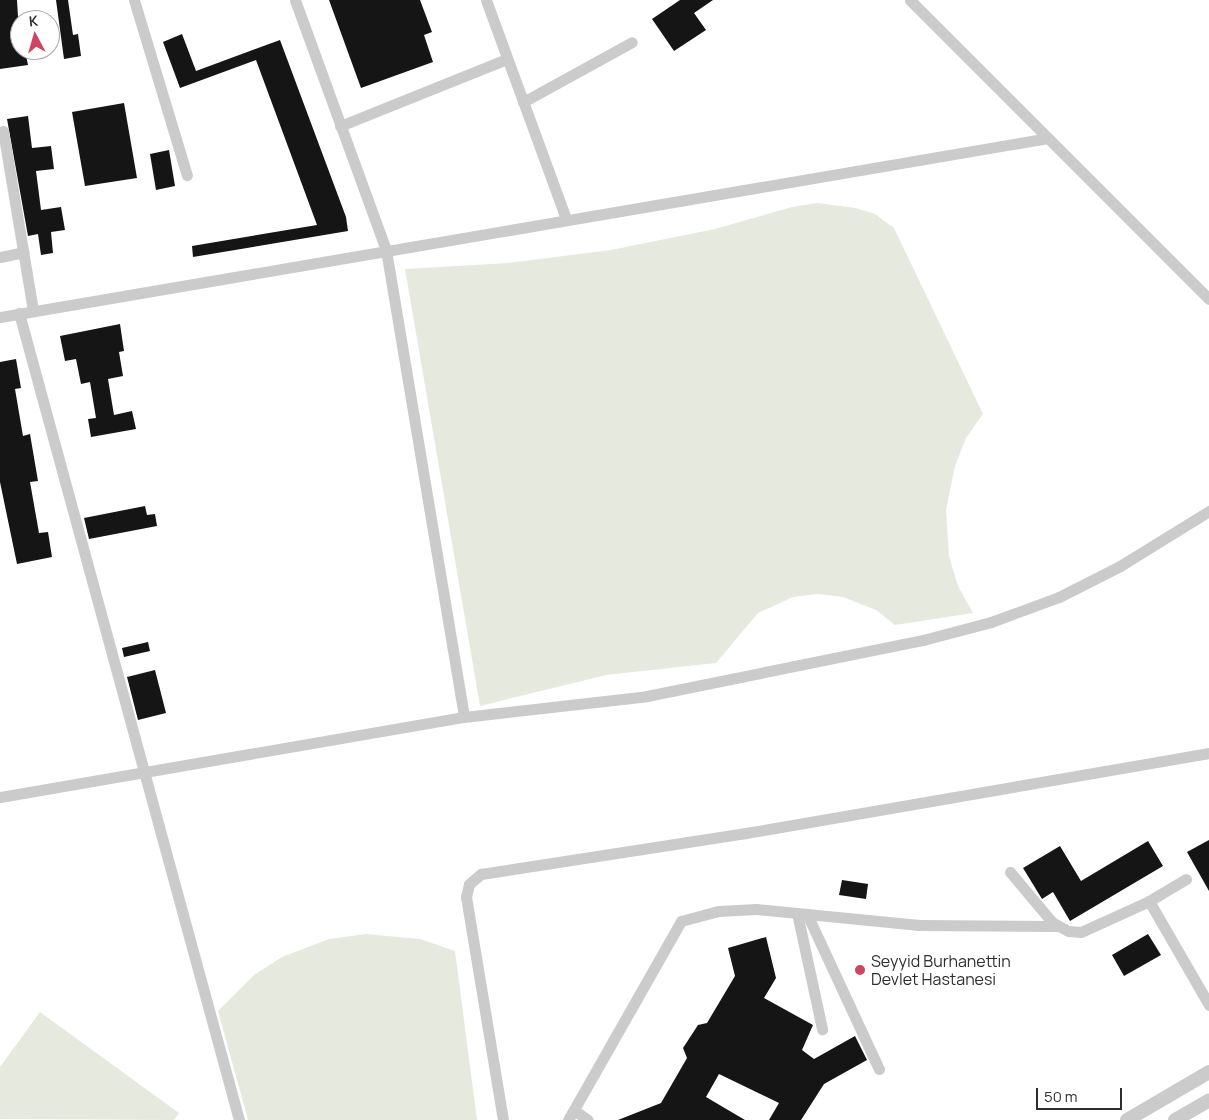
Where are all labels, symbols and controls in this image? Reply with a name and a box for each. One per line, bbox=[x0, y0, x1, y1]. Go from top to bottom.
north arrow bbox=[10, 10, 60, 60]
text: K bbox=[28, 11, 39, 31]
place label: Seyyid Burhanettin Devlet Hastanesi bbox=[871, 951, 1011, 989]
marker: Seyyid Burhanettin Devlet Hastanesi bbox=[853, 963, 867, 977]
scale bar bbox=[1039, 1078, 1125, 1110]
text: 50 m bbox=[1044, 1086, 1078, 1107]

